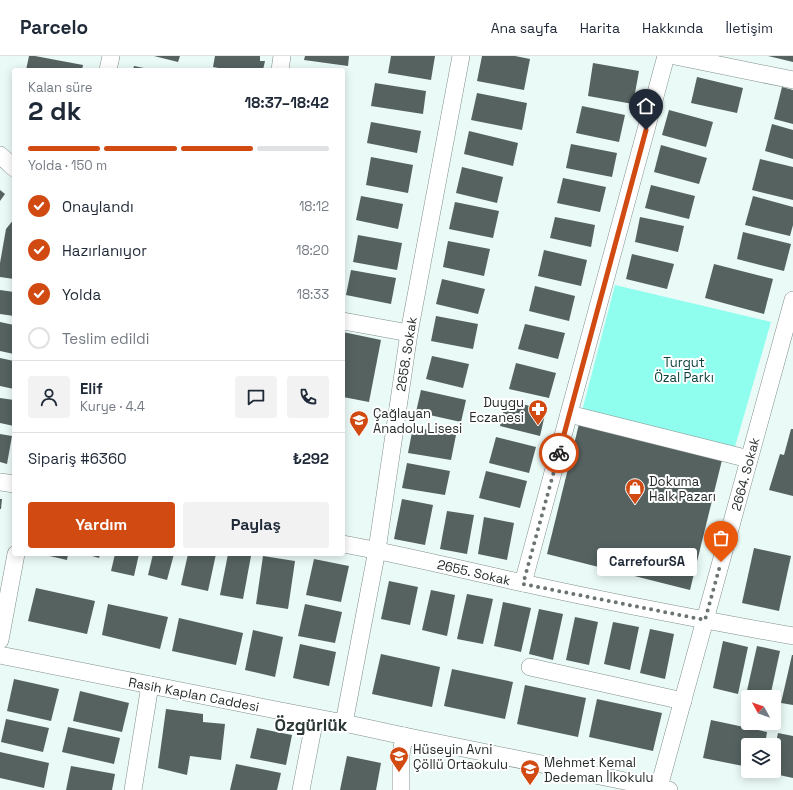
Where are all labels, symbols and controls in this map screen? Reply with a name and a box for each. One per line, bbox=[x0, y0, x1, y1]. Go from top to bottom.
text: Parcelo bbox=[20, 15, 88, 40]
text: Ana sayfa bbox=[491, 19, 558, 37]
text: Harita bbox=[580, 19, 620, 37]
text: Hakkında bbox=[642, 19, 703, 37]
text: İletişim bbox=[725, 19, 773, 37]
text: Kalan süre bbox=[28, 79, 93, 96]
pin bbox=[629, 89, 663, 130]
text: 18:37–18:42 bbox=[244, 93, 329, 112]
text: 2 dk bbox=[28, 94, 81, 128]
icon: home bbox=[635, 95, 657, 117]
text: Yolda · 150 m bbox=[28, 157, 107, 174]
icon: check bbox=[28, 195, 50, 217]
text: Onaylandı bbox=[62, 197, 134, 216]
text: 18:12 bbox=[299, 198, 329, 215]
icon: check bbox=[28, 239, 50, 261]
text: Hazırlanıyor bbox=[62, 241, 147, 260]
text: 18:20 bbox=[296, 242, 329, 259]
icon: check bbox=[28, 283, 50, 305]
text: Yolda bbox=[62, 285, 101, 304]
text: 18:33 bbox=[296, 286, 329, 303]
street label: 2658. Sokak bbox=[392, 316, 421, 393]
text: Teslim edildi bbox=[62, 329, 149, 348]
park label: Turgut Özal Parkı bbox=[654, 354, 714, 386]
button: person bbox=[28, 376, 70, 418]
button: chat bbox=[235, 376, 277, 418]
button: phone bbox=[287, 376, 329, 418]
text: Elif bbox=[80, 379, 103, 398]
place label: Duygu Eczanesi bbox=[469, 394, 524, 426]
text: Kurye · 4.4 bbox=[80, 398, 145, 415]
pharmacy icon: Duygu Eczanesi bbox=[527, 398, 549, 426]
place label: Çağlayan Anadolu Lisesi bbox=[373, 405, 462, 437]
school or university icon: Çağlayan Anadolu Lisesi bbox=[348, 409, 370, 437]
courier bbox=[539, 433, 579, 473]
street label: 2664. Sokak bbox=[728, 436, 763, 513]
icon: bike bbox=[548, 442, 570, 464]
text: Sipariş #6360 bbox=[28, 449, 127, 468]
text: ₺292 bbox=[293, 449, 329, 468]
place label: Dokuma Halk Pazarı bbox=[649, 473, 716, 505]
shop icon: Dokuma Halk Pazarı bbox=[624, 477, 646, 505]
button: Yardım bbox=[28, 502, 175, 548]
button: Paylaş bbox=[183, 502, 329, 548]
pin bbox=[704, 521, 738, 562]
icon: bag bbox=[710, 527, 732, 549]
callout: CarrefourSA bbox=[597, 548, 697, 576]
text: CarrefourSA bbox=[609, 553, 685, 570]
street label: 2655. Sokak bbox=[435, 556, 512, 589]
street label: Rasih Kaplan Caddesi bbox=[127, 673, 261, 716]
north arrow bbox=[741, 690, 781, 730]
map controls bbox=[741, 690, 781, 778]
district label: Özgürlük bbox=[275, 714, 348, 736]
button: layers bbox=[741, 738, 781, 778]
place label: Hüseyin Avni Çöllü Ortaokulu bbox=[413, 741, 508, 773]
school or university icon: Hüseyin Avni Çöllü Ortaokulu bbox=[388, 745, 410, 773]
place label: Mehmet Kemal Dedeman İlkokulu bbox=[544, 754, 653, 786]
school or university icon: Mehmet Kemal Dedeman İlkokulu bbox=[519, 758, 541, 786]

